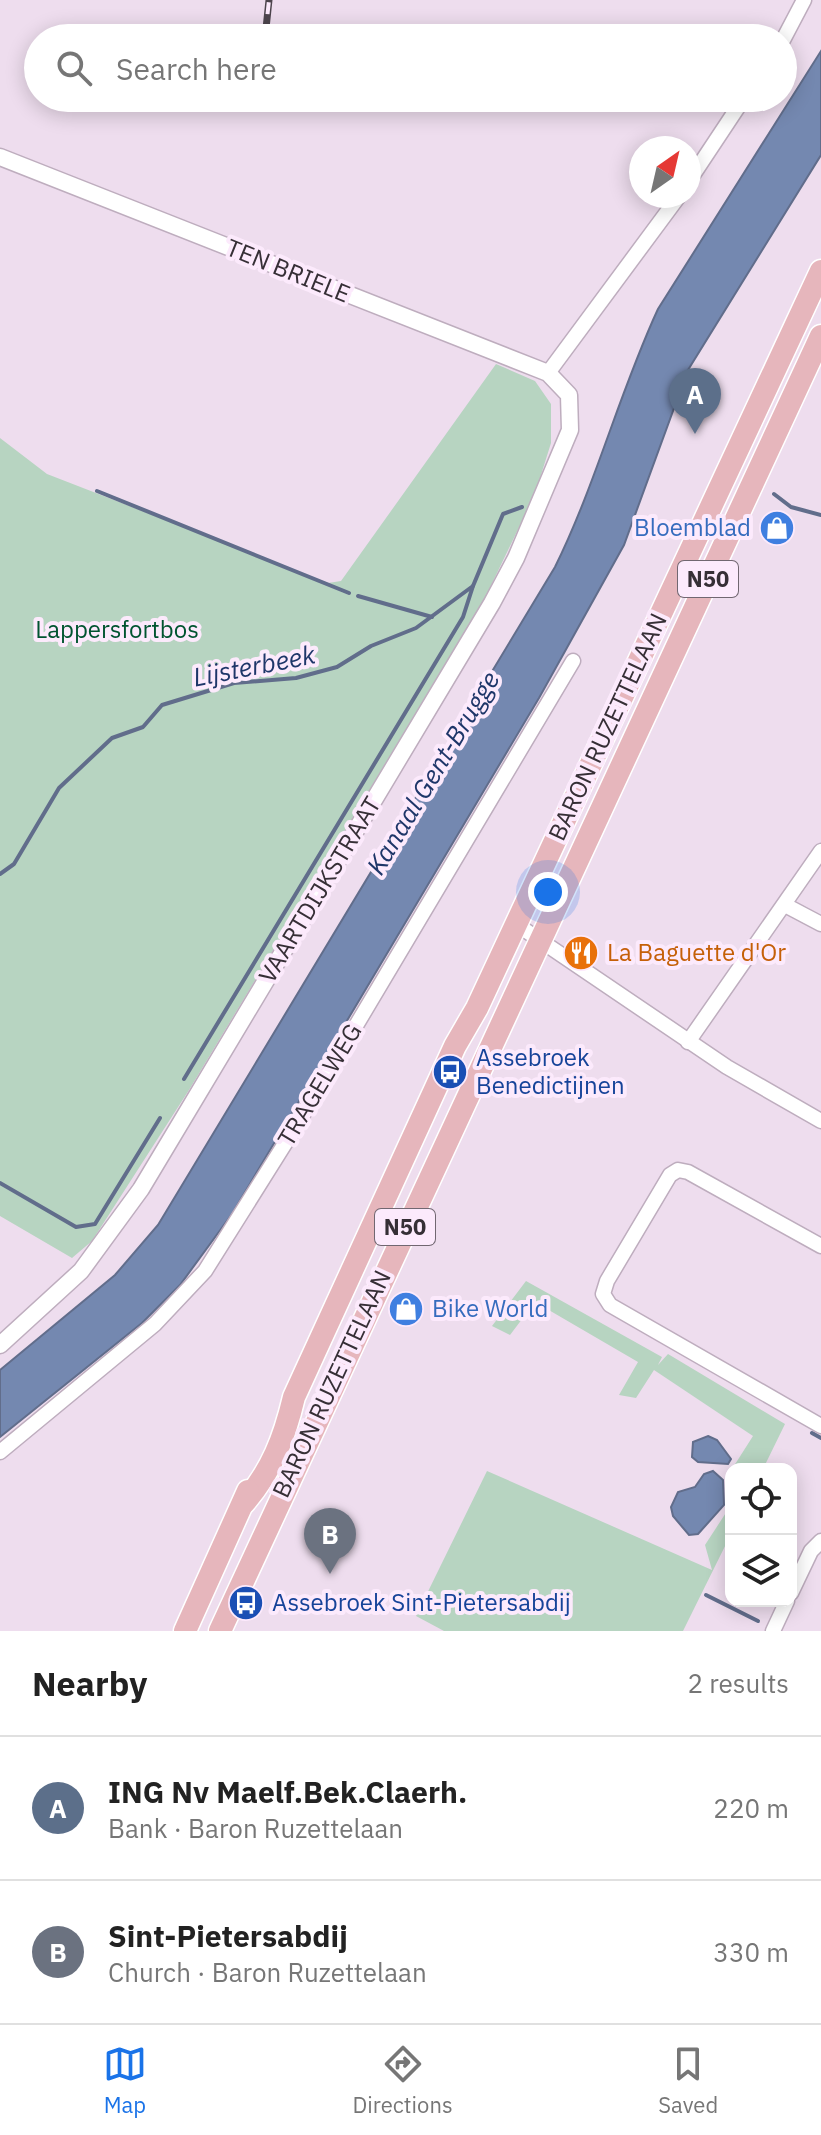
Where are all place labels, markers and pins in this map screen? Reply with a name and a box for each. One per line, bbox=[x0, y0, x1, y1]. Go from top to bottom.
pin: A bbox=[669, 368, 721, 434]
shop icon: Bloemblad bbox=[758, 509, 796, 547]
place label: Bloemblad bbox=[634, 511, 751, 543]
restaurant icon: La Baguette d'Or bbox=[562, 934, 600, 972]
place label: La Baguette d'Or bbox=[607, 936, 786, 968]
place label: Assebroek Benedictijnen bbox=[476, 1041, 625, 1101]
bus stop icon: Assebroek Benedictijnen bbox=[431, 1053, 469, 1091]
shop icon: Bike World bbox=[387, 1290, 425, 1328]
place label: Bike World bbox=[432, 1292, 548, 1324]
pin: B bbox=[304, 1508, 356, 1574]
bus stop icon: Assebroek Sint-Pietersabdij bbox=[227, 1584, 265, 1622]
place label: Assebroek Sint-Pietersabdij bbox=[272, 1586, 571, 1618]

